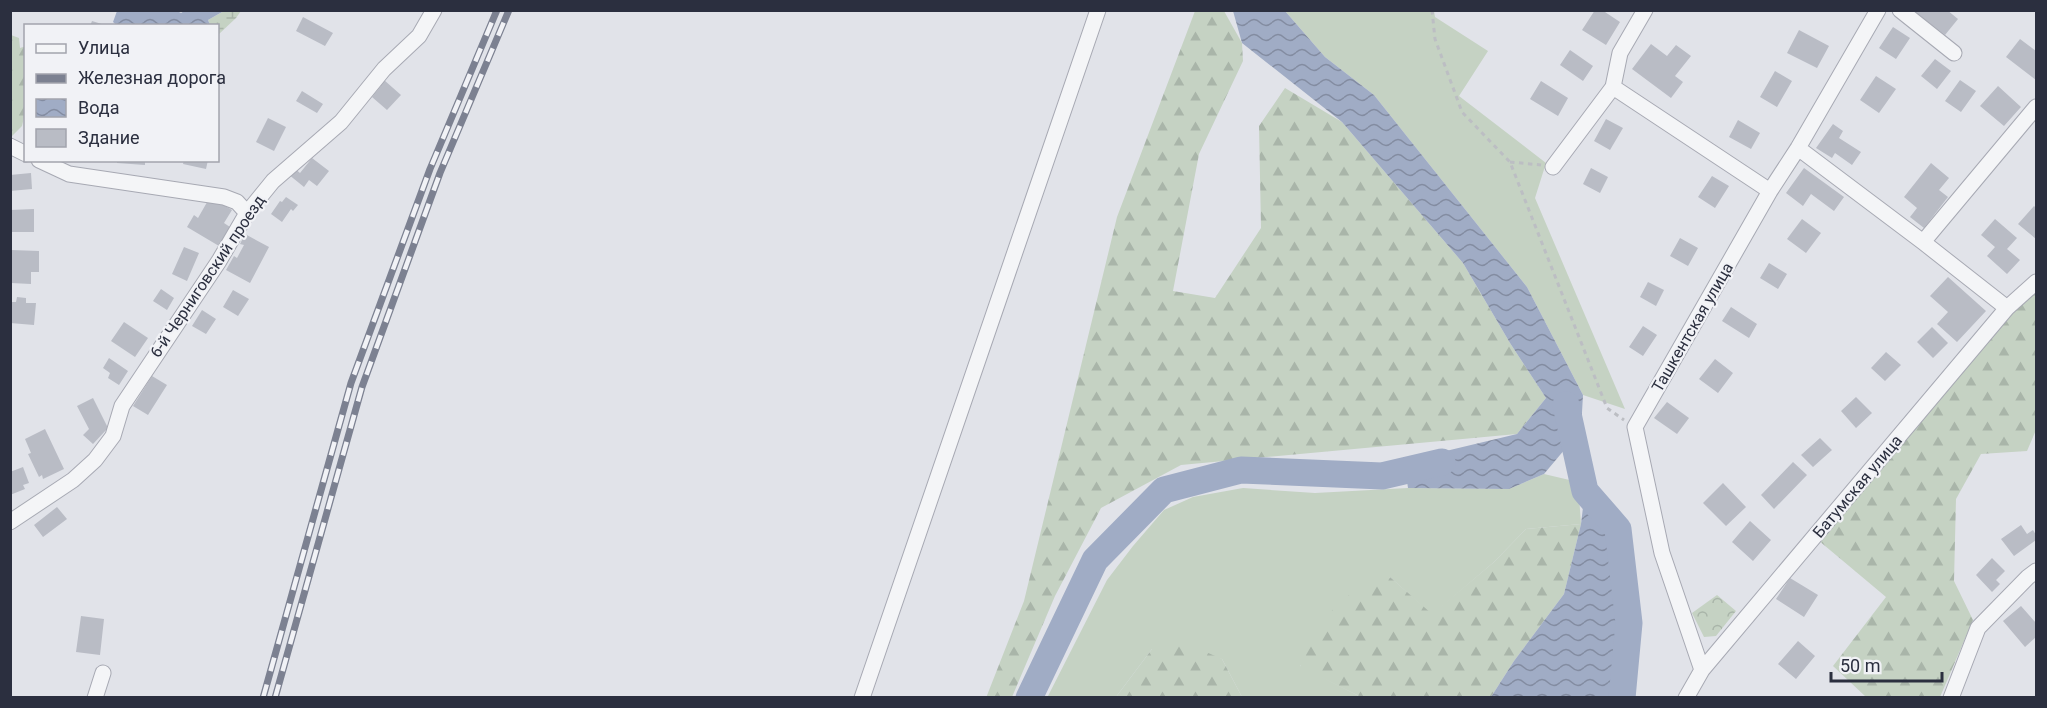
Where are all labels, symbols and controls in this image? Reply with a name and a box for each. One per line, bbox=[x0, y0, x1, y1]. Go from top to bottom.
legend bbox=[24, 24, 219, 162]
text: Улица bbox=[78, 37, 130, 58]
text: Железная дорога bbox=[78, 67, 226, 88]
text: Вода bbox=[78, 97, 120, 118]
text: Здание bbox=[78, 127, 140, 148]
street label: 6-й Черниговский проезд bbox=[146, 191, 269, 361]
street label: Ташкентская улица bbox=[1648, 259, 1737, 395]
street label: Батумская улица bbox=[1809, 431, 1906, 542]
scale bar bbox=[1831, 645, 1942, 683]
text: 50 m bbox=[1840, 655, 1880, 676]

